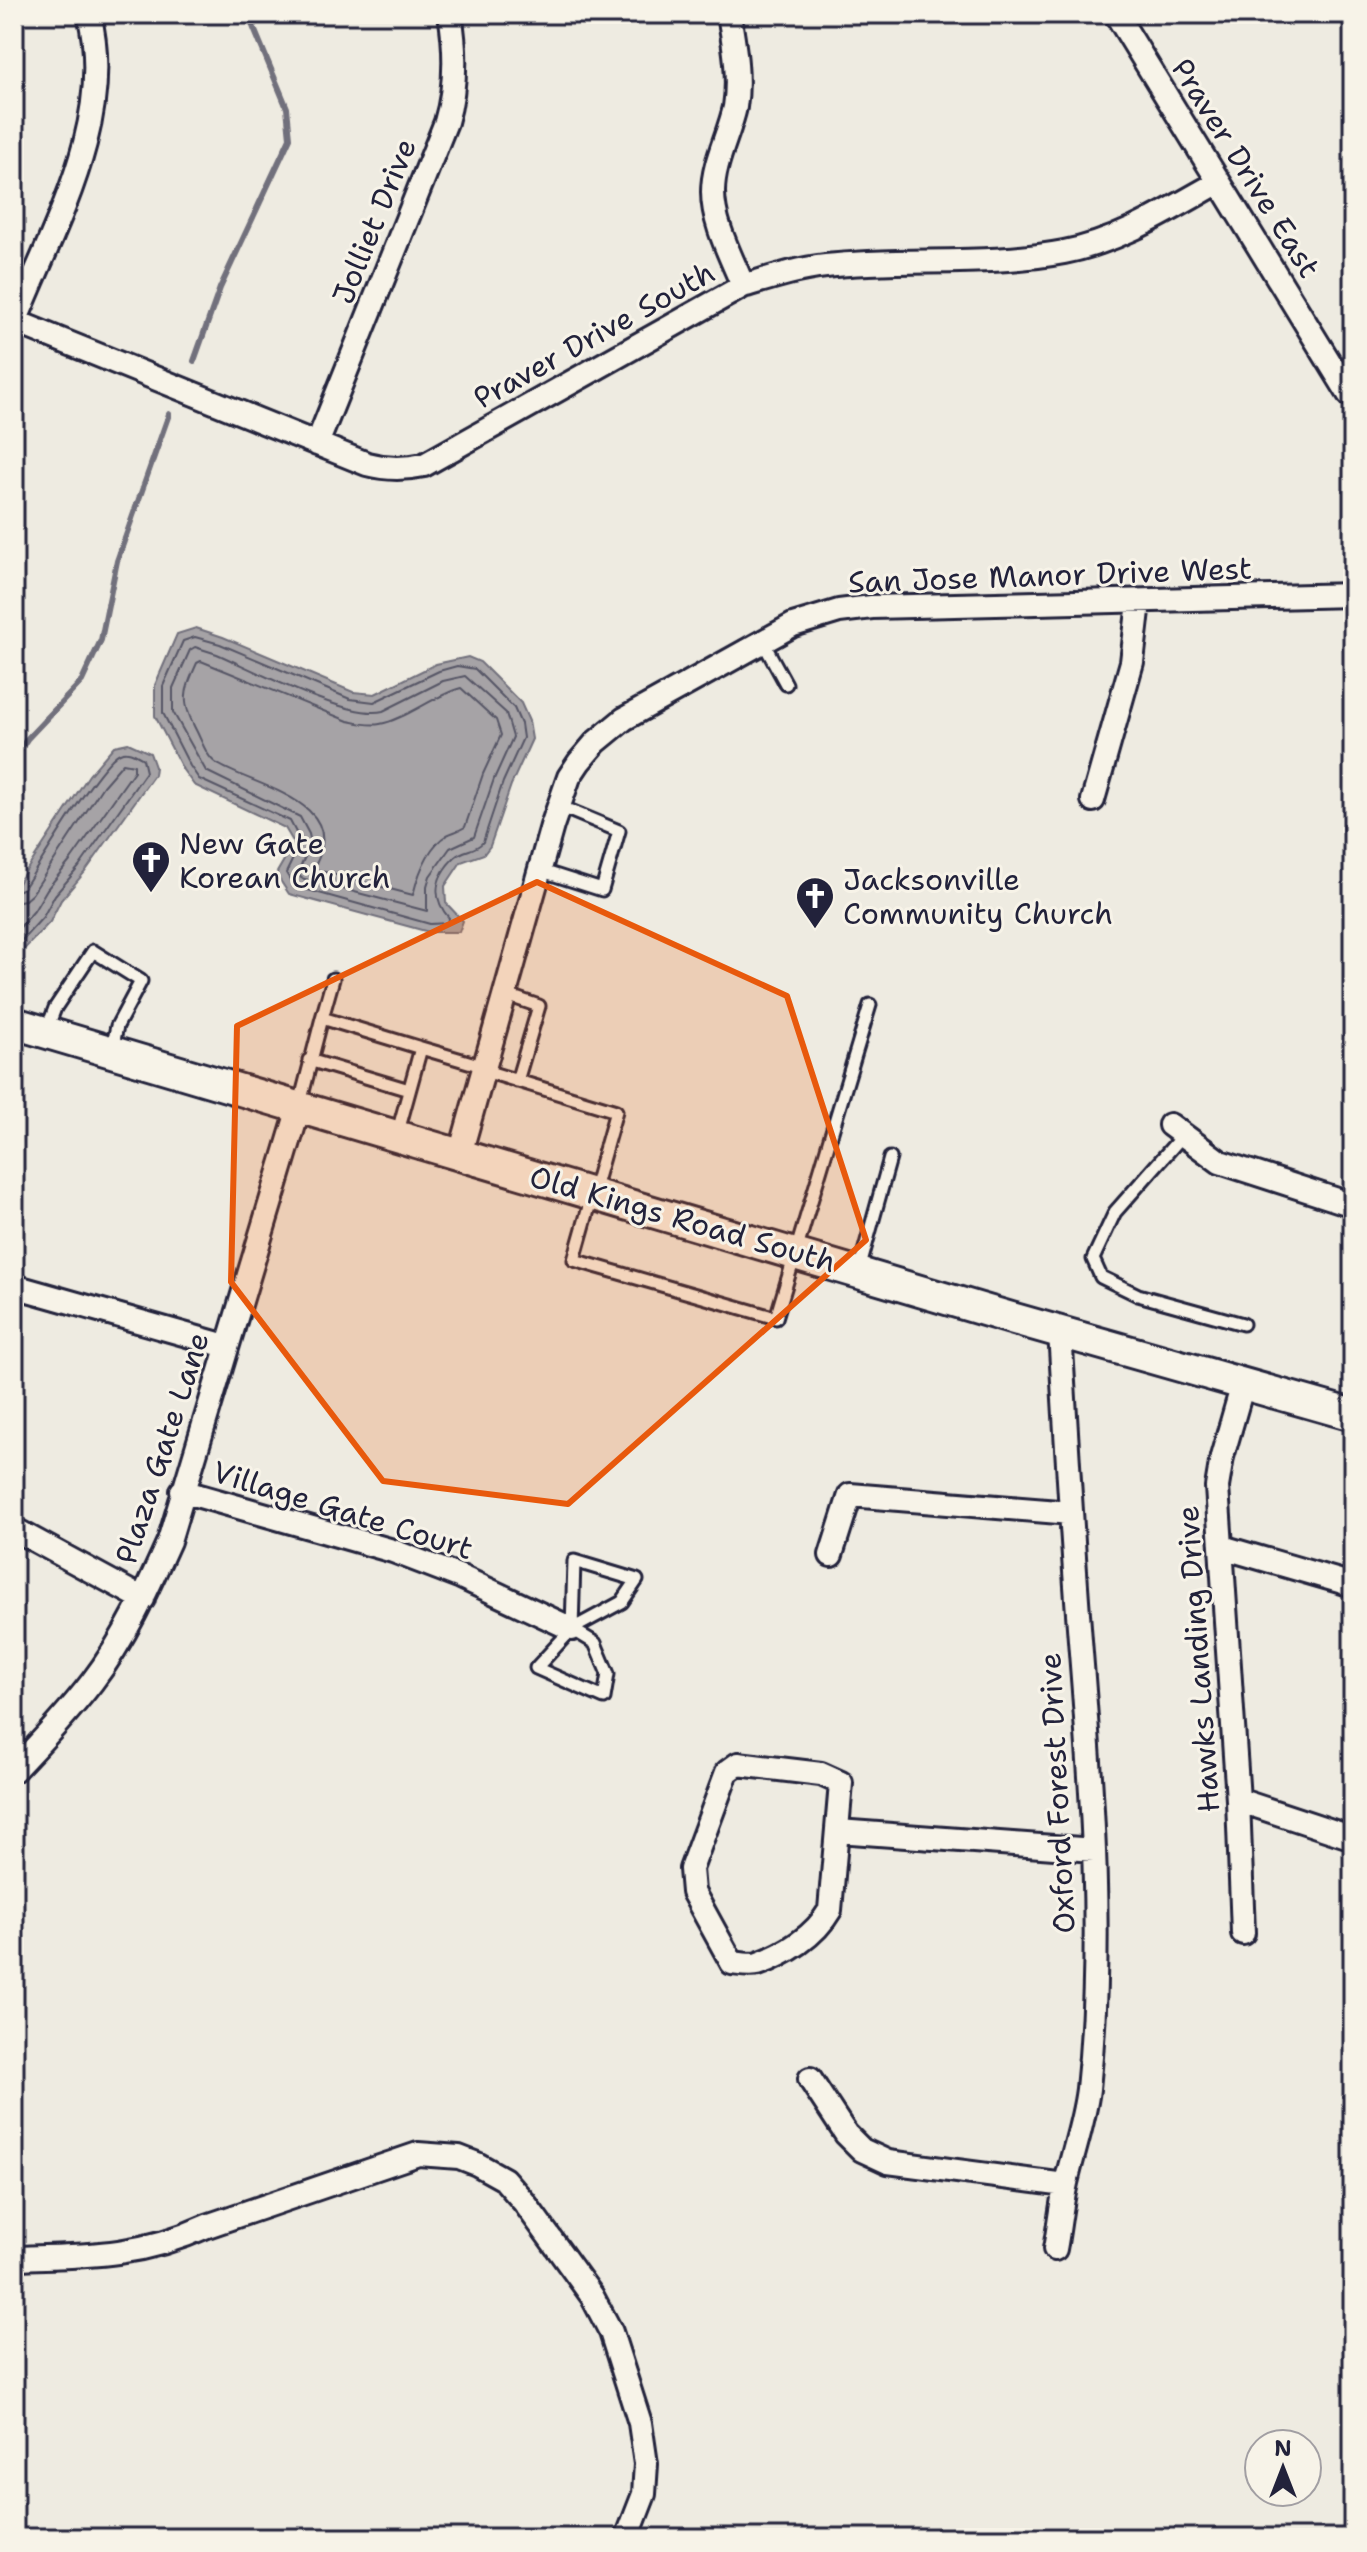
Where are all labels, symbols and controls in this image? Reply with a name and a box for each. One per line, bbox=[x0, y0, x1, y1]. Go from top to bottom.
street label: Praver Drive East bbox=[1162, 51, 1330, 285]
street label: Jolliet Drive bbox=[322, 132, 426, 310]
street label: Praver Drive South bbox=[466, 252, 722, 418]
street label: San Jose Manor Drive West bbox=[847, 547, 1253, 603]
place label: New Gate Korean Church bbox=[179, 823, 390, 898]
church icon: New Gate Korean Church bbox=[130, 839, 172, 894]
place label: Jacksonville Community Church bbox=[843, 859, 1113, 934]
church icon: Jacksonville Community Church bbox=[794, 875, 836, 930]
street label: Old Kings Road South bbox=[525, 1156, 841, 1282]
street label: Plaza Gate Lane bbox=[105, 1327, 219, 1569]
street label: Village Gate Court bbox=[208, 1451, 478, 1569]
street label: Hawks Landing Drive bbox=[1167, 1504, 1229, 1814]
street label: Oxford Forest Drive bbox=[1029, 1651, 1085, 1935]
north arrow bbox=[1243, 2428, 1323, 2508]
text: N bbox=[1274, 2434, 1292, 2463]

